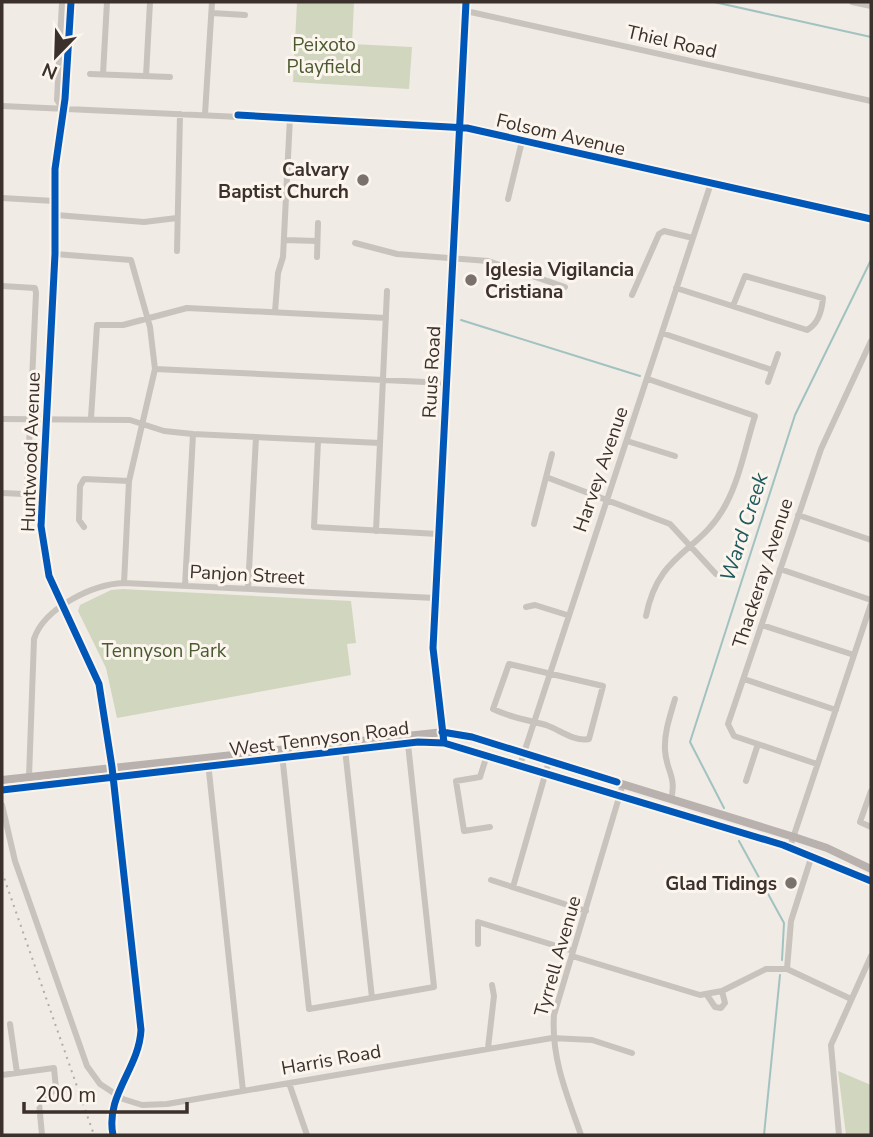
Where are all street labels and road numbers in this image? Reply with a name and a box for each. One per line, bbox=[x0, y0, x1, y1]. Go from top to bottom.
street label: Thiel Road bbox=[624, 19, 719, 65]
street label: Folsom Avenue bbox=[494, 107, 628, 162]
street label: Ruus Road bbox=[417, 325, 447, 419]
street label: Huntwood Avenue bbox=[15, 371, 47, 533]
street label: Harvey Avenue bbox=[567, 403, 635, 535]
street label: Thackeray Avenue bbox=[726, 495, 799, 652]
street label: Panjon Street bbox=[189, 559, 305, 591]
street label: West Tennyson Road bbox=[228, 715, 411, 763]
street label: Tyrrell Avenue bbox=[528, 893, 588, 1020]
street label: Harris Road bbox=[279, 1038, 383, 1082]

